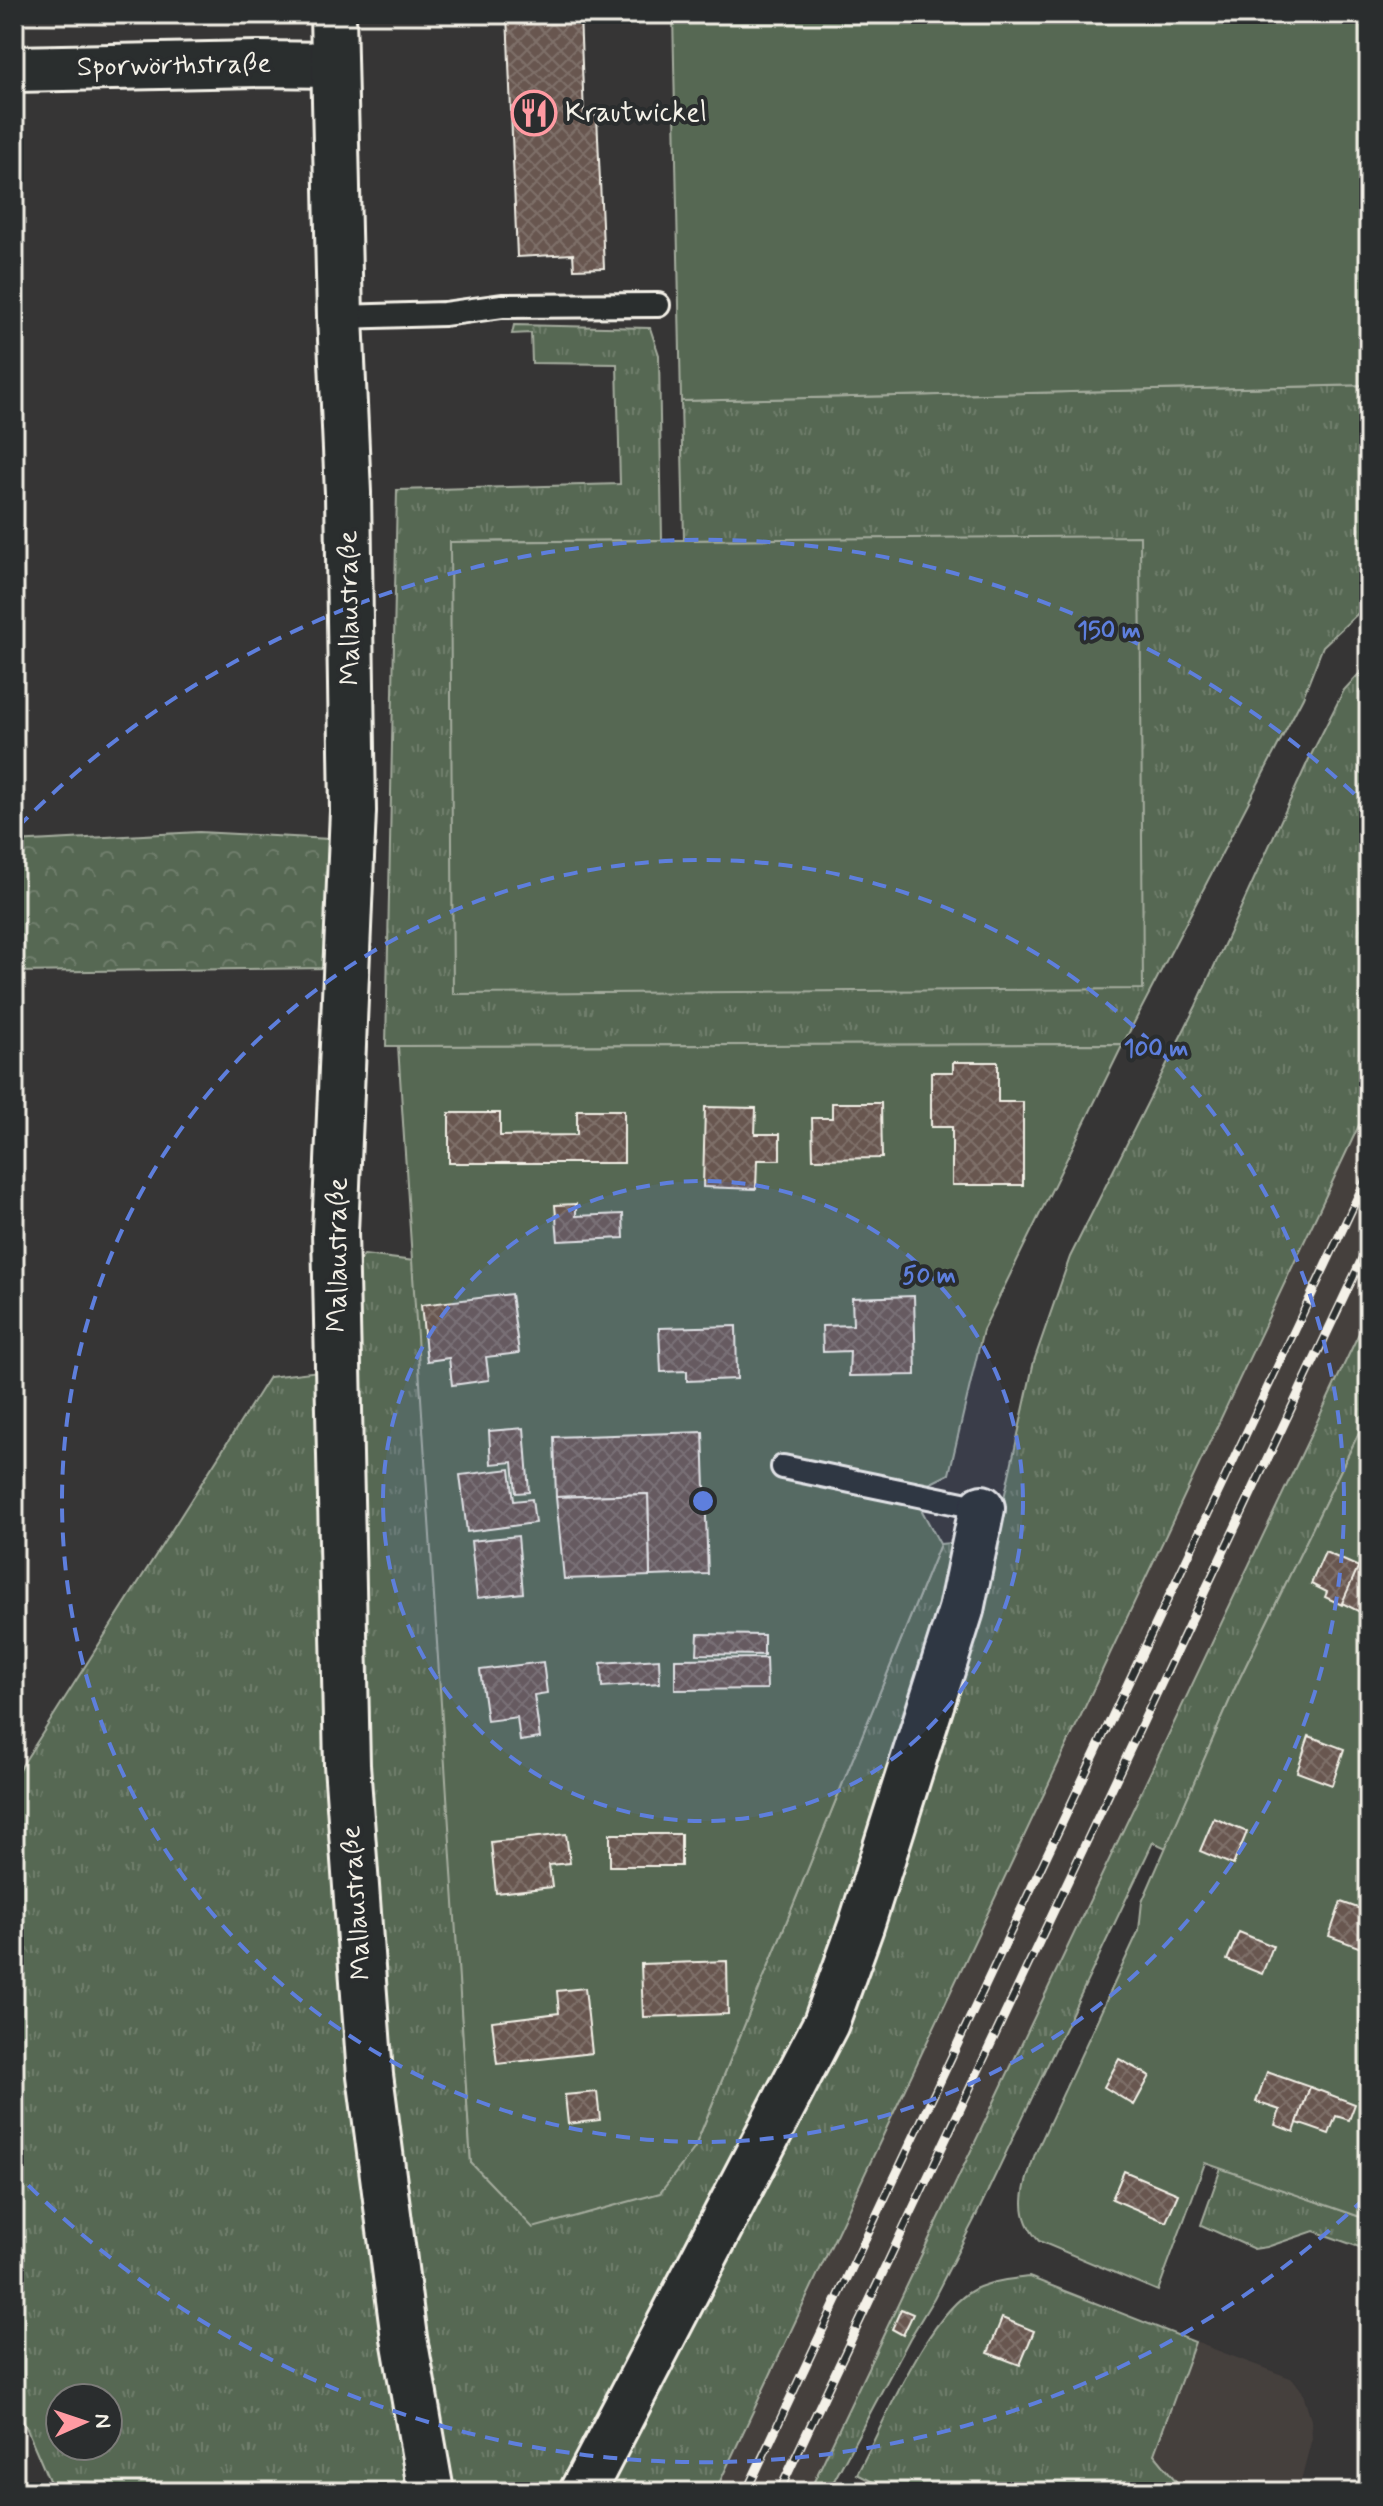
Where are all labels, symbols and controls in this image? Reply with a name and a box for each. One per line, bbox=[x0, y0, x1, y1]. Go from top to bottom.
street label: Sporwörthstraße bbox=[77, 46, 271, 86]
restaurant icon: Krautwickel bbox=[510, 89, 558, 137]
place label: Krautwickel bbox=[565, 95, 707, 132]
street label: Mallaustraße bbox=[330, 530, 370, 686]
text: 150 m bbox=[1077, 616, 1141, 647]
text: 100 m bbox=[1124, 1034, 1188, 1065]
street label: Mallaustraße bbox=[320, 1177, 357, 1333]
text: 50 m bbox=[902, 1261, 956, 1292]
centre of rings bbox=[689, 1487, 717, 1515]
street label: Mallaustraße bbox=[333, 1824, 381, 1982]
north arrow bbox=[44, 2382, 124, 2462]
text: N bbox=[88, 2413, 116, 2429]

